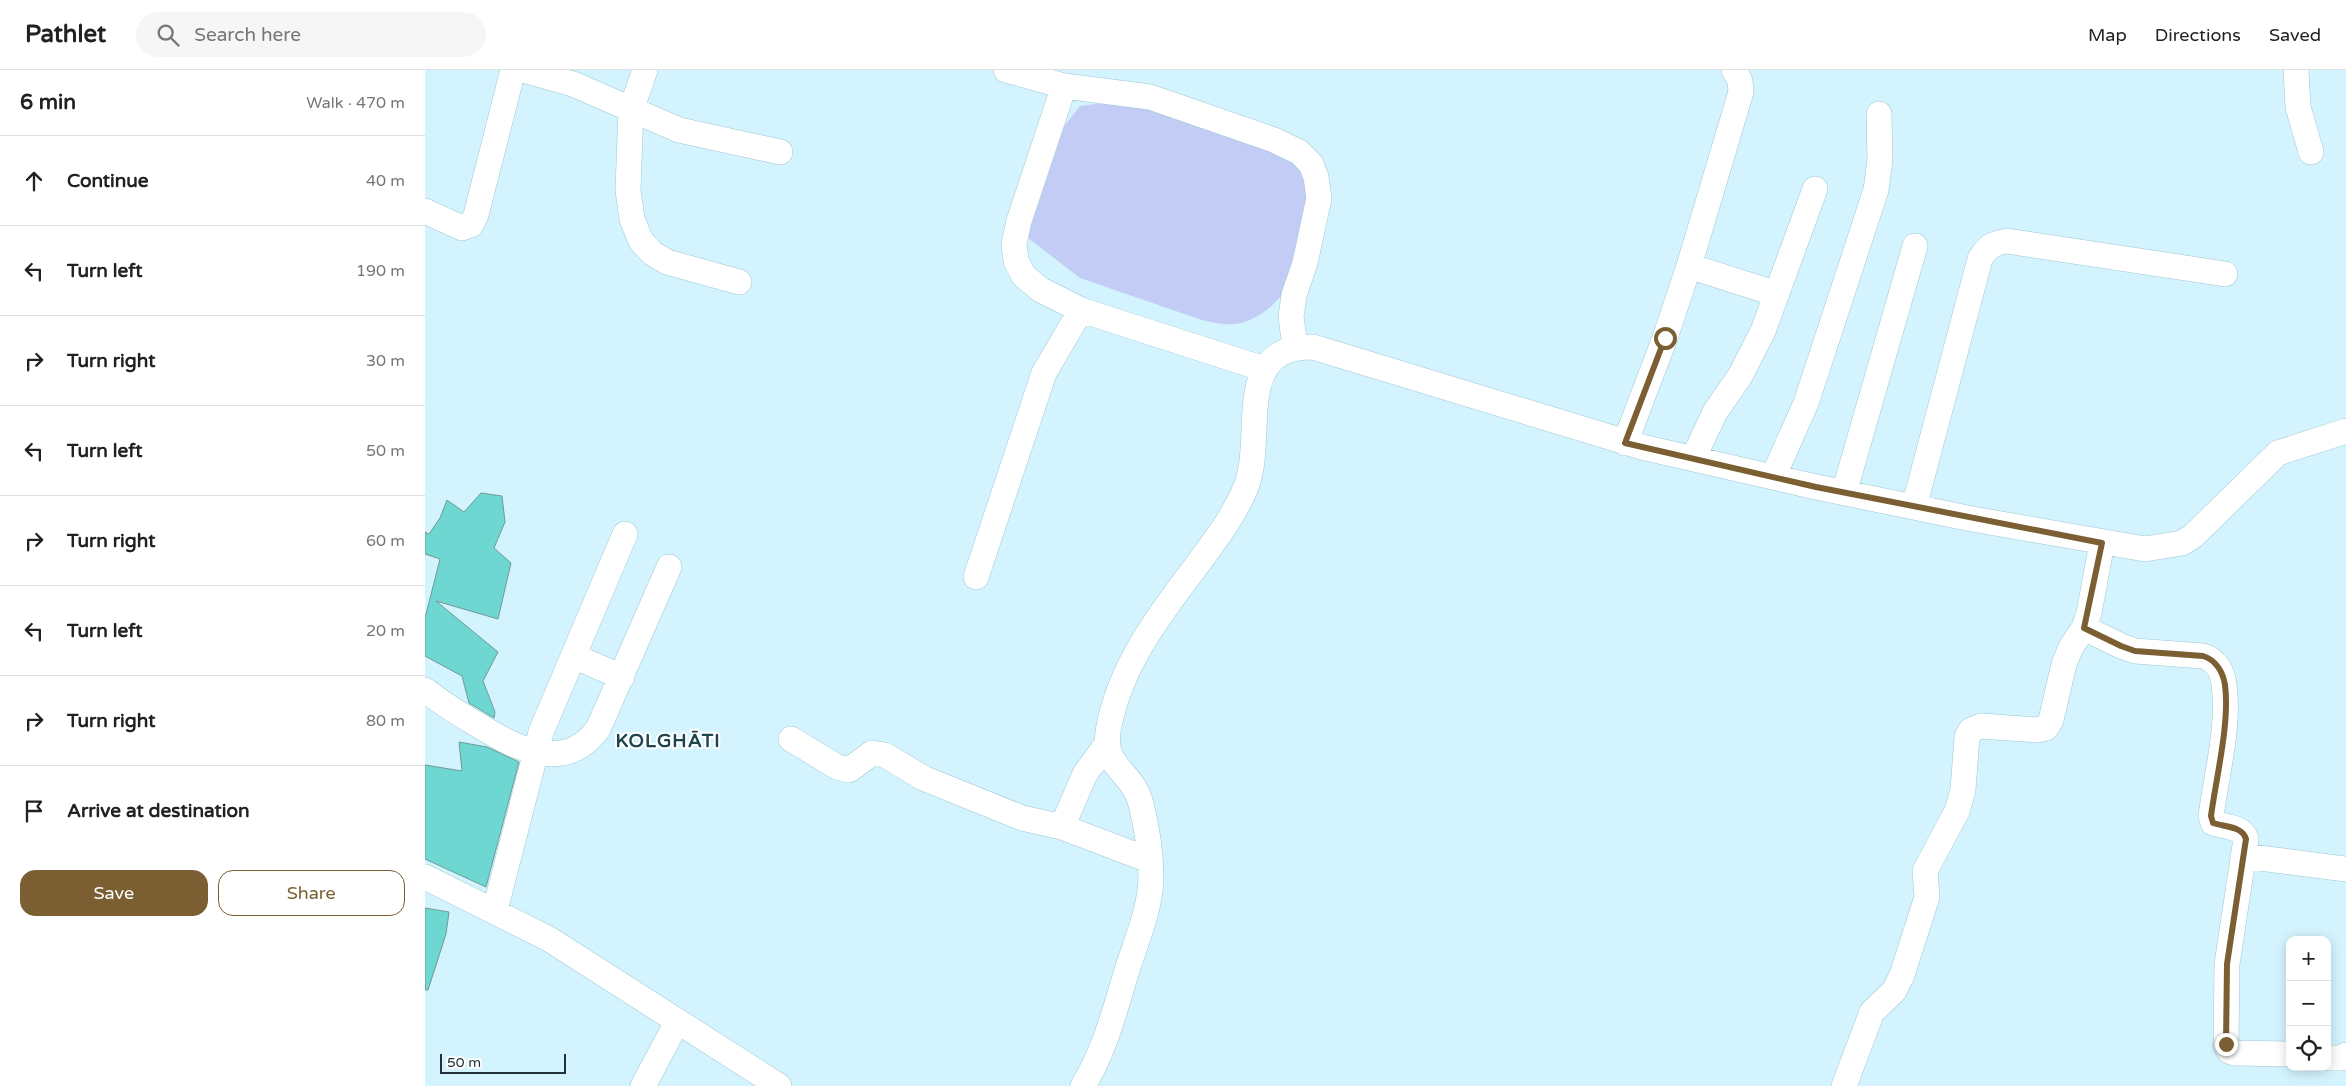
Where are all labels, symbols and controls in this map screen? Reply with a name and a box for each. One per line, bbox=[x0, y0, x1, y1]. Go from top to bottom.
search box bbox=[136, 12, 486, 57]
text: Pathlet bbox=[25, 20, 106, 49]
icon: search bbox=[154, 21, 182, 49]
text: Search here bbox=[194, 24, 301, 46]
text: Map bbox=[2088, 24, 2127, 46]
text: Directions bbox=[2155, 24, 2241, 46]
text: Saved bbox=[2269, 24, 2321, 46]
text: 6 min bbox=[20, 90, 76, 115]
text: Walk · 470 m bbox=[306, 93, 405, 113]
icon: ahead bbox=[20, 167, 48, 195]
text: Continue bbox=[67, 170, 149, 192]
text: 40 m bbox=[366, 171, 405, 191]
icon: left bbox=[20, 257, 48, 285]
text: Turn left bbox=[67, 260, 143, 282]
text: 190 m bbox=[356, 261, 405, 281]
route start bbox=[1654, 327, 1677, 350]
icon: right bbox=[20, 347, 48, 375]
text: Turn right bbox=[67, 350, 155, 372]
text: 30 m bbox=[366, 351, 405, 371]
icon: left bbox=[20, 437, 48, 465]
text: Turn left bbox=[67, 440, 143, 462]
text: 50 m bbox=[366, 441, 405, 461]
icon: right bbox=[20, 527, 48, 555]
text: Turn right bbox=[67, 530, 155, 552]
text: 60 m bbox=[366, 531, 405, 551]
icon: left bbox=[20, 617, 48, 645]
text: Turn left bbox=[67, 620, 143, 642]
text: 20 m bbox=[366, 621, 405, 641]
icon: right bbox=[20, 707, 48, 735]
text: Turn right bbox=[67, 710, 155, 732]
text: 80 m bbox=[366, 711, 405, 731]
district label: KOLGHĀTI bbox=[615, 730, 721, 752]
icon: arrive bbox=[20, 797, 48, 825]
text: Arrive at destination bbox=[67, 800, 250, 822]
button: Save bbox=[20, 870, 208, 916]
button: Share bbox=[218, 870, 405, 916]
map controls bbox=[2286, 936, 2331, 1071]
button: + bbox=[2286, 936, 2331, 981]
button: − bbox=[2286, 981, 2331, 1026]
button: locate bbox=[2286, 1026, 2331, 1071]
route end bbox=[2215, 1033, 2238, 1056]
scale bar bbox=[440, 1051, 566, 1074]
text: 50 m bbox=[447, 1054, 481, 1071]

